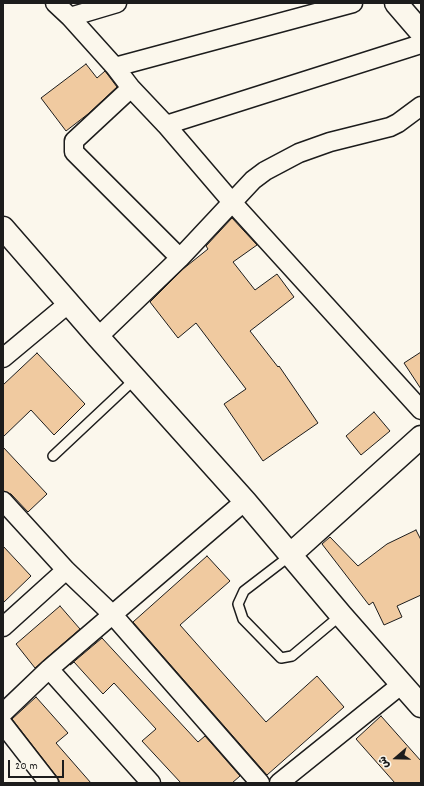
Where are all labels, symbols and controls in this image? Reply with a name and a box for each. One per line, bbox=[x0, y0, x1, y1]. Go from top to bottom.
north arrow bbox=[376, 738, 416, 778]
scale bar bbox=[10, 752, 66, 778]
text: ش bbox=[375, 754, 394, 771]
text: 20 m bbox=[15, 758, 38, 775]

